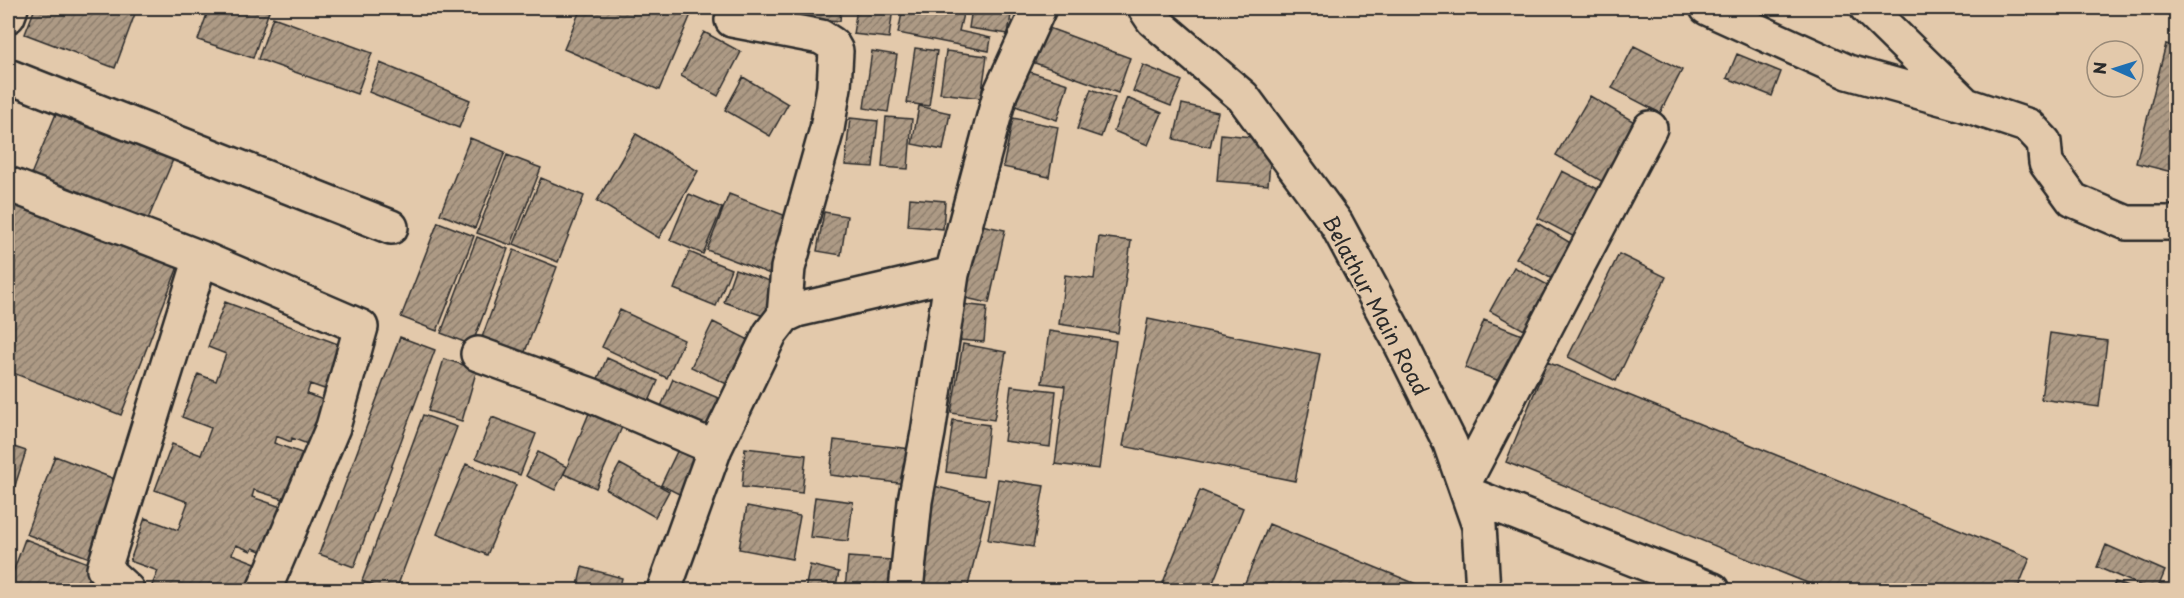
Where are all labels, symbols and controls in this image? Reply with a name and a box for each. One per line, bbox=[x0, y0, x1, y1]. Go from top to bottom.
north arrow bbox=[2085, 39, 2145, 99]
text: N bbox=[2087, 61, 2111, 75]
street label: Belathur Main Road bbox=[1316, 209, 1438, 401]

